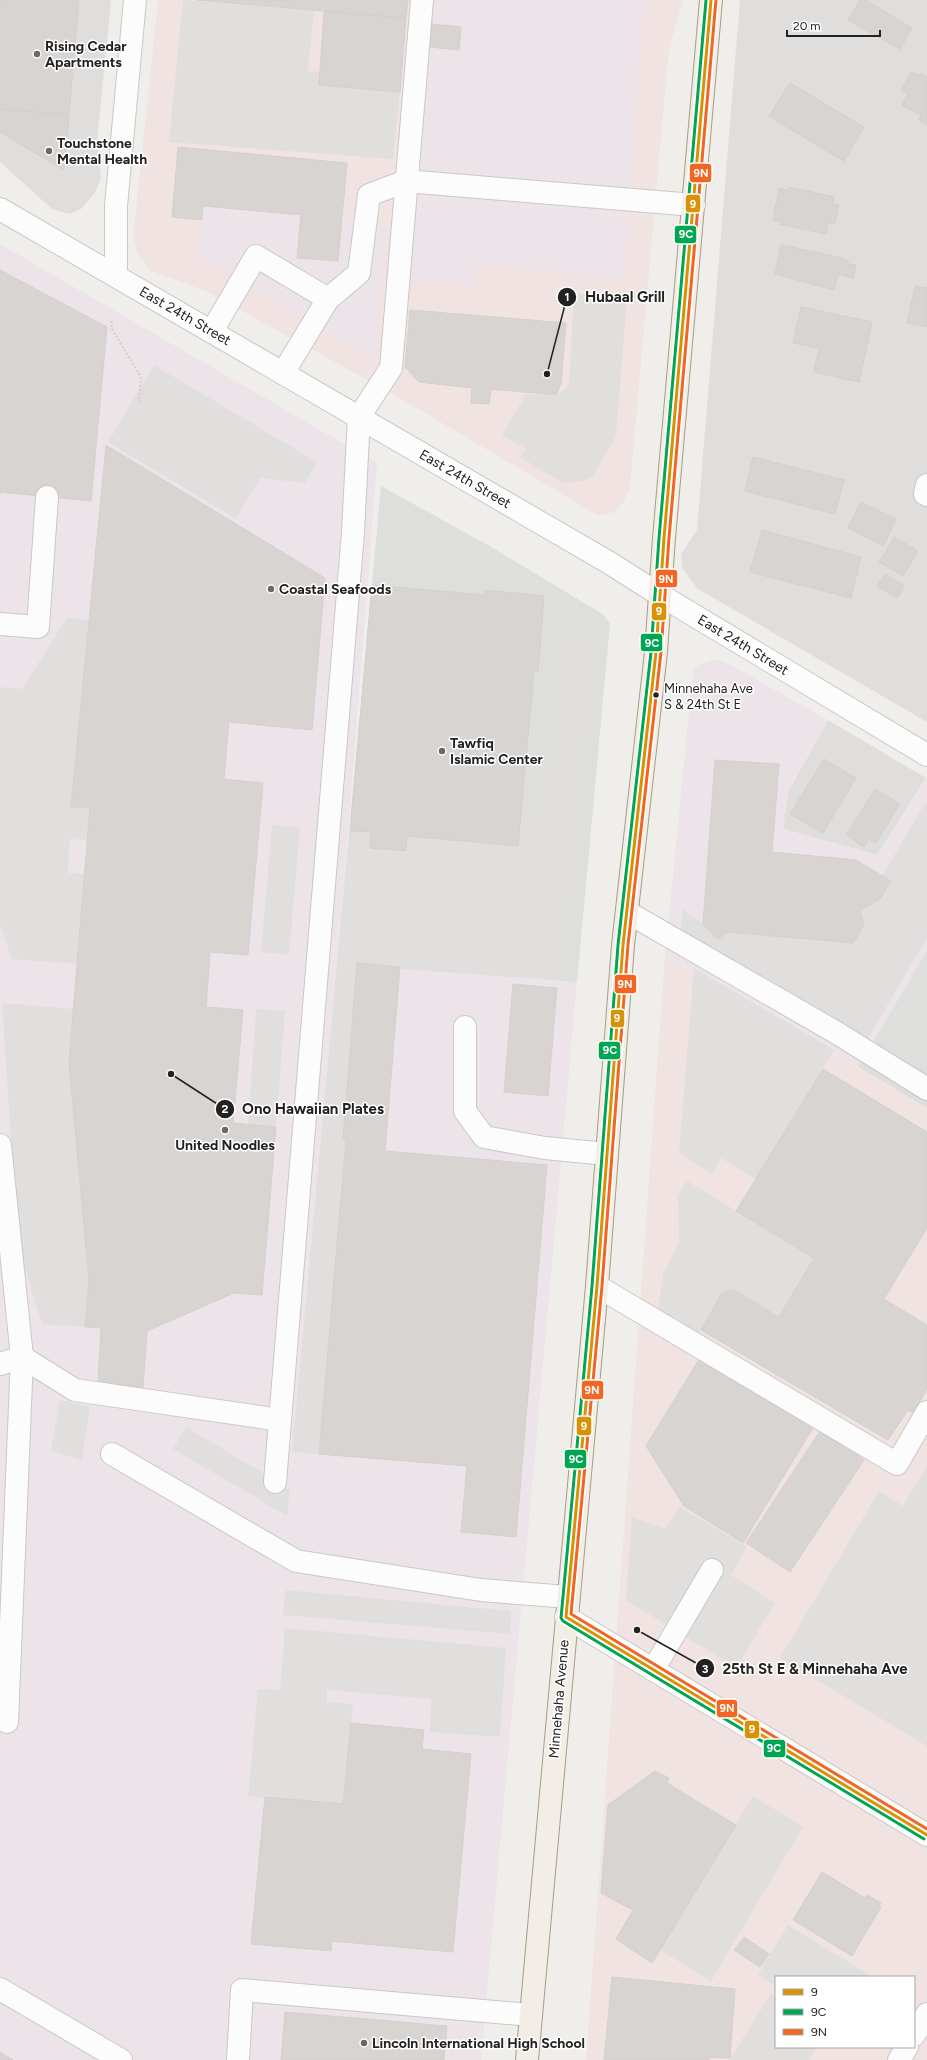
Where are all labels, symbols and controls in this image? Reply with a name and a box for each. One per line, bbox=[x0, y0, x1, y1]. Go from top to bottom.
scale bar bbox=[787, 12, 880, 38]
text: 20 m bbox=[793, 19, 821, 33]
place label: Rising Cedar Apartments bbox=[45, 38, 127, 71]
marker: Rising Cedar Apartments bbox=[32, 49, 42, 59]
place label: Touchstone Mental Health bbox=[57, 135, 147, 168]
marker: Touchstone Mental Health bbox=[44, 146, 54, 156]
line badge: 9N bbox=[689, 163, 712, 183]
text: 9N bbox=[694, 167, 708, 180]
line badge: 9 bbox=[685, 194, 701, 213]
text: 9 bbox=[690, 198, 696, 211]
line badge: 9C bbox=[674, 225, 697, 244]
text: 9C bbox=[679, 228, 693, 241]
street label: East 24th Street bbox=[136, 283, 234, 349]
callout: Hubaal Grill bbox=[557, 283, 673, 310]
text: Hubaal Grill bbox=[585, 288, 665, 306]
text: 1 bbox=[564, 290, 570, 304]
street label: East 24th Street bbox=[416, 446, 514, 512]
line badge: 9N bbox=[655, 569, 678, 588]
text: 9N bbox=[659, 573, 673, 586]
place label: Coastal Seafoods bbox=[279, 581, 392, 598]
marker: Coastal Seafoods bbox=[266, 584, 276, 594]
line badge: 9 bbox=[651, 602, 667, 621]
text: 9 bbox=[656, 605, 662, 618]
street label: East 24th Street bbox=[694, 611, 792, 679]
line badge: 9C bbox=[640, 633, 663, 652]
text: 9C bbox=[645, 637, 659, 650]
place label: Minnehaha Ave S & 24th St E bbox=[664, 681, 753, 712]
marker: Minnehaha Ave S & 24th St E bbox=[651, 690, 661, 700]
place label: Tawfiq Islamic Center bbox=[450, 735, 543, 768]
marker: Tawfiq Islamic Center bbox=[437, 746, 447, 756]
line badge: 9N bbox=[614, 974, 637, 994]
text: 9N bbox=[618, 978, 632, 991]
line badge: 9 bbox=[610, 1009, 625, 1028]
text: 9 bbox=[614, 1012, 620, 1025]
line badge: 9C bbox=[598, 1041, 621, 1060]
text: 9C bbox=[603, 1044, 617, 1057]
callout: Ono Hawaiian Plates bbox=[215, 1095, 392, 1122]
text: Ono Hawaiian Plates bbox=[242, 1100, 384, 1118]
text: 2 bbox=[222, 1102, 229, 1116]
marker: United Noodles bbox=[220, 1125, 230, 1135]
place label: United Noodles bbox=[175, 1137, 275, 1154]
line badge: 9N bbox=[581, 1380, 604, 1400]
text: 9N bbox=[585, 1384, 599, 1397]
line badge: 9 bbox=[576, 1416, 592, 1436]
text: 9 bbox=[581, 1420, 587, 1433]
line badge: 9C bbox=[564, 1449, 587, 1469]
text: 9C bbox=[569, 1453, 583, 1466]
street label: Minnehaha Avenue bbox=[545, 1639, 573, 1759]
callout: 25th St E & Minnehaha Ave bbox=[695, 1655, 916, 1682]
text: 25th St E & Minnehaha Ave bbox=[722, 1660, 908, 1678]
text: 3 bbox=[702, 1662, 709, 1676]
line badge: 9N bbox=[716, 1699, 738, 1718]
text: 9N bbox=[720, 1702, 734, 1715]
line badge: 9 bbox=[744, 1720, 760, 1739]
text: 9 bbox=[749, 1723, 755, 1736]
line badge: 9C bbox=[763, 1739, 786, 1758]
text: 9C bbox=[767, 1742, 781, 1755]
legend bbox=[775, 1976, 915, 2048]
text: 9 bbox=[811, 1985, 818, 1999]
text: 9C bbox=[811, 2005, 827, 2019]
text: 9N bbox=[811, 2025, 827, 2039]
place label: Lincoln International High School bbox=[372, 2035, 585, 2052]
marker: Lincoln International High School bbox=[359, 2038, 369, 2048]

